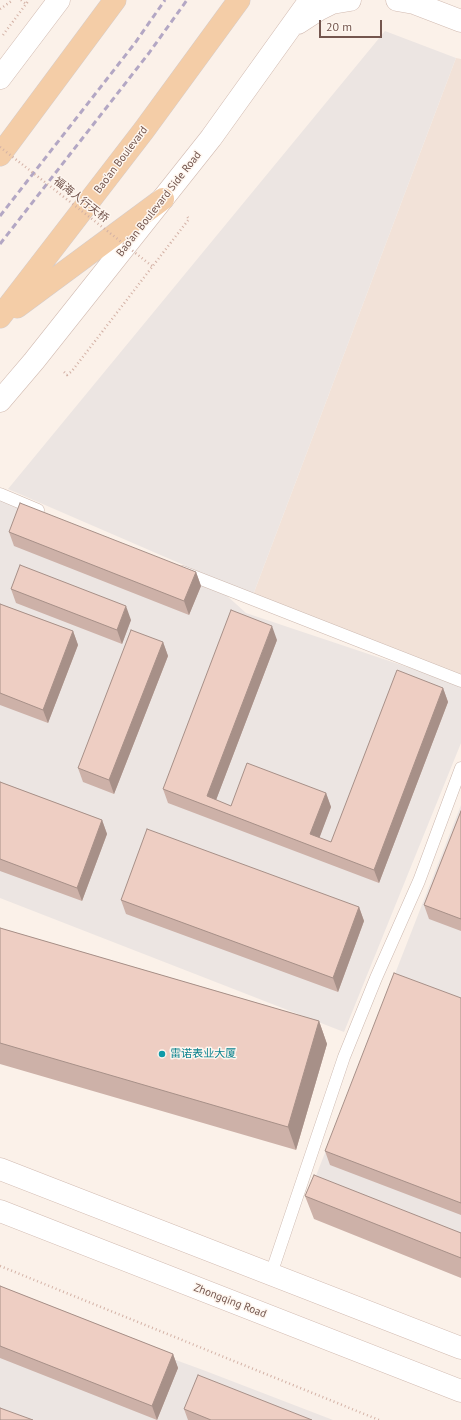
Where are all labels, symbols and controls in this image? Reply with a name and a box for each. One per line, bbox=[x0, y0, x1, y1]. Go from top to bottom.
scale bar bbox=[321, 12, 384, 38]
text: 20 m bbox=[326, 19, 352, 34]
street label: Bao'an Boulevard bbox=[91, 124, 151, 196]
street label: Bao'an Boulevard Side Road bbox=[114, 149, 204, 259]
street label: 福海人行天桥 bbox=[51, 174, 111, 226]
place label: 雷诺表业大厦 bbox=[170, 1047, 236, 1061]
marker: 雷诺表业大厦 bbox=[157, 1049, 167, 1059]
street label: Zhongqing Road bbox=[192, 1281, 268, 1321]

